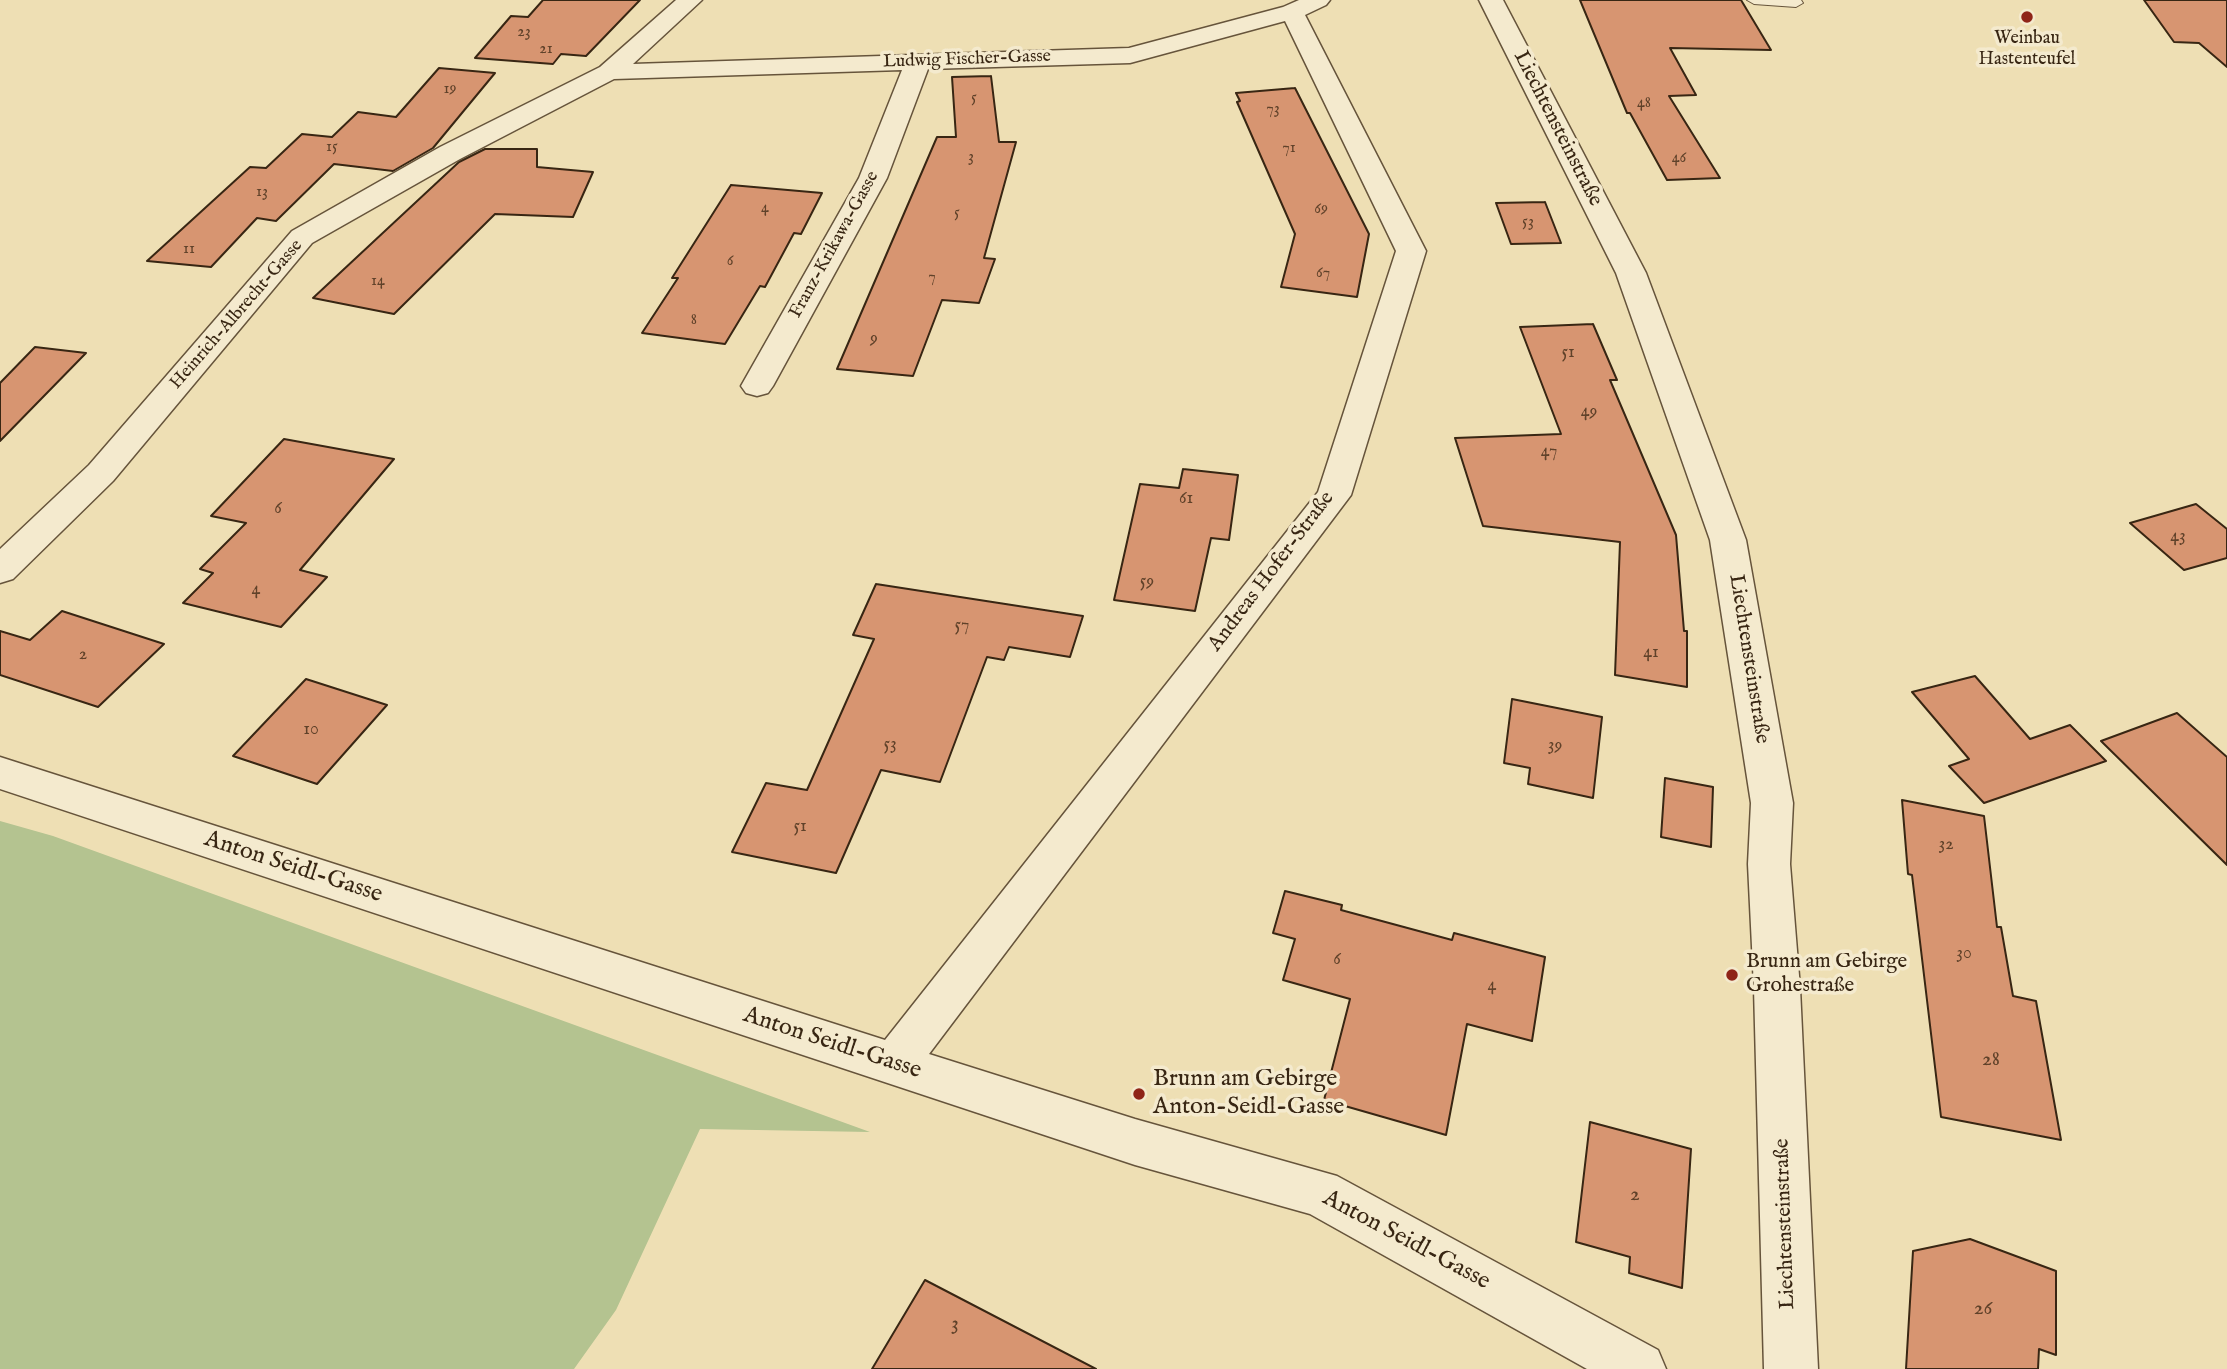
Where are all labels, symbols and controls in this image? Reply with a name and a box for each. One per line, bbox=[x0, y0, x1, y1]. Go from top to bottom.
marker: Weinbau Hastenteufel bbox=[2019, 9, 2035, 25]
house number: 23 bbox=[517, 23, 531, 43]
place label: Weinbau Hastenteufel bbox=[1979, 28, 2075, 70]
house number: 21 bbox=[539, 40, 553, 60]
street label: Ludwig Fischer-Gasse bbox=[883, 46, 1051, 74]
street label: Liechtensteinstraße bbox=[1507, 47, 1607, 211]
house number: 19 bbox=[444, 80, 456, 100]
house number: 5 bbox=[971, 89, 977, 109]
house number: 48 bbox=[1637, 94, 1651, 114]
house number: 73 bbox=[1266, 100, 1280, 120]
house number: 15 bbox=[326, 138, 338, 158]
house number: 71 bbox=[1282, 139, 1296, 159]
house number: 3 bbox=[968, 148, 974, 168]
house number: 46 bbox=[1672, 149, 1686, 169]
street label: Franz-Krikawa-Gasse bbox=[786, 168, 884, 322]
house number: 13 bbox=[256, 183, 268, 203]
house number: 4 bbox=[761, 199, 769, 219]
house number: 69 bbox=[1314, 200, 1328, 220]
house number: 5 bbox=[954, 204, 960, 224]
house number: 53 bbox=[1522, 213, 1534, 233]
street label: Heinrich-Albrecht-Gasse bbox=[166, 236, 308, 394]
house number: 11 bbox=[183, 240, 195, 260]
house number: 6 bbox=[727, 252, 733, 272]
house number: 67 bbox=[1316, 264, 1330, 284]
house number: 7 bbox=[928, 268, 936, 288]
house number: 14 bbox=[371, 272, 385, 292]
house number: 8 bbox=[691, 311, 697, 331]
house number: 9 bbox=[870, 328, 878, 350]
house number: 51 bbox=[1561, 342, 1575, 364]
house number: 49 bbox=[1581, 401, 1597, 423]
house number: 47 bbox=[1541, 441, 1557, 463]
street label: Andreas Hofer-Straße bbox=[1204, 487, 1340, 657]
house number: 61 bbox=[1179, 488, 1193, 510]
house number: 6 bbox=[274, 498, 282, 520]
house number: 43 bbox=[2170, 526, 2186, 548]
house number: 59 bbox=[1140, 571, 1154, 593]
street label: Liechtensteinstraße bbox=[1722, 573, 1774, 745]
house number: 4 bbox=[252, 579, 260, 601]
house number: 57 bbox=[955, 615, 969, 637]
house number: 41 bbox=[1643, 642, 1659, 664]
house number: 2 bbox=[79, 644, 87, 666]
house number: 10 bbox=[303, 719, 319, 741]
house number: 53 bbox=[883, 734, 897, 756]
house number: 39 bbox=[1548, 735, 1562, 757]
house number: 51 bbox=[793, 816, 807, 838]
street label: Anton Seidl-Gasse bbox=[200, 826, 386, 910]
house number: 32 bbox=[1938, 834, 1954, 856]
house number: 30 bbox=[1956, 943, 1972, 965]
house number: 6 bbox=[1333, 949, 1341, 971]
place label: Brunn am Gebirge Grohestraße bbox=[1746, 950, 1907, 1000]
marker: Brunn am Gebirge Grohestraße bbox=[1724, 967, 1740, 983]
house number: 4 bbox=[1488, 975, 1496, 997]
street label: Anton Seidl-Gasse bbox=[739, 1002, 925, 1086]
house number: 28 bbox=[1982, 1048, 2000, 1074]
place label: Brunn am Gebirge Anton-Seidl-Gasse bbox=[1153, 1066, 1344, 1122]
marker: Brunn am Gebirge Anton-Seidl-Gasse bbox=[1131, 1086, 1147, 1102]
street label: Liechtensteinstraße bbox=[1770, 1138, 1802, 1310]
house number: 2 bbox=[1630, 1183, 1640, 1209]
street label: Anton Seidl-Gasse bbox=[1317, 1185, 1495, 1297]
house number: 26 bbox=[1974, 1297, 1992, 1323]
house number: 3 bbox=[951, 1312, 959, 1338]

